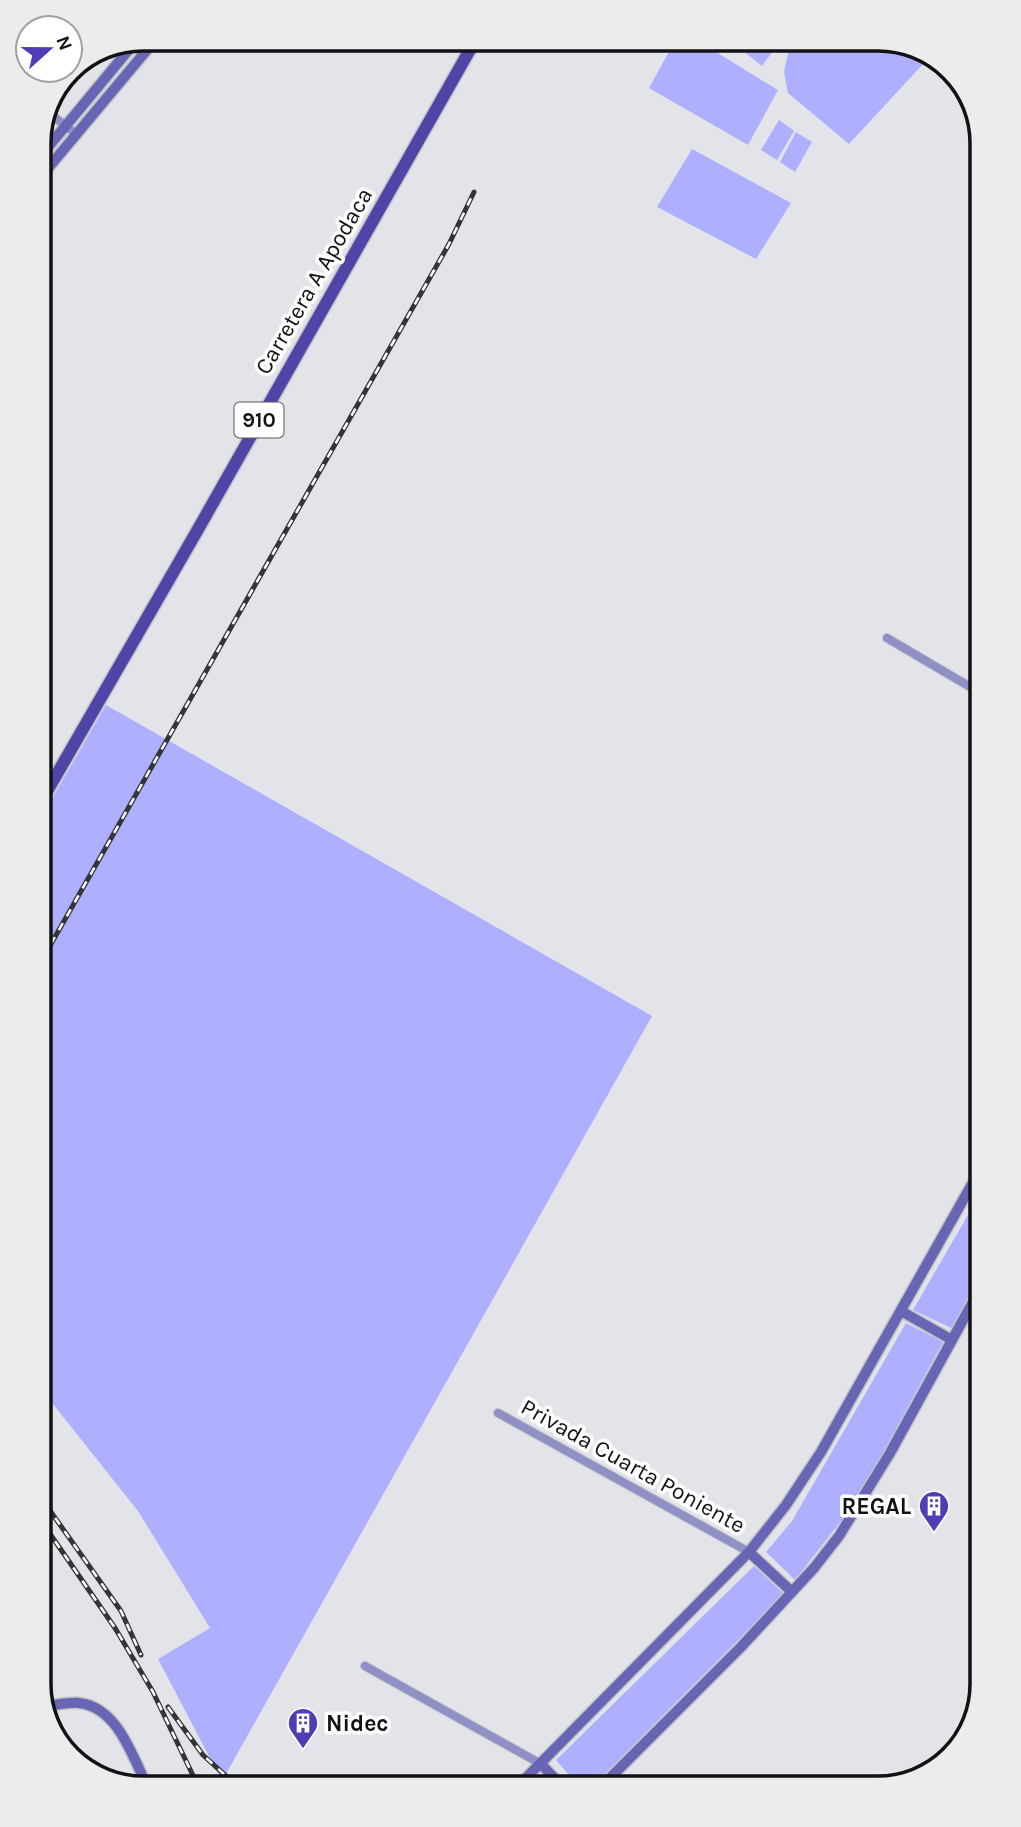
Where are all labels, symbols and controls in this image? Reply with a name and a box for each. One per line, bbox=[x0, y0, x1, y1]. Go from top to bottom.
north arrow bbox=[14, 14, 84, 84]
text: N bbox=[51, 33, 77, 54]
street label: Carretera A Apodaca bbox=[250, 183, 378, 379]
road number: 910 bbox=[234, 402, 284, 438]
street label: Privada Cuarta Poniente bbox=[516, 1393, 750, 1539]
building icon: REGAL bbox=[917, 1489, 951, 1533]
place label: REGAL bbox=[841, 1493, 911, 1520]
building icon: Nidec bbox=[286, 1706, 320, 1750]
place label: Nidec bbox=[326, 1710, 389, 1737]

